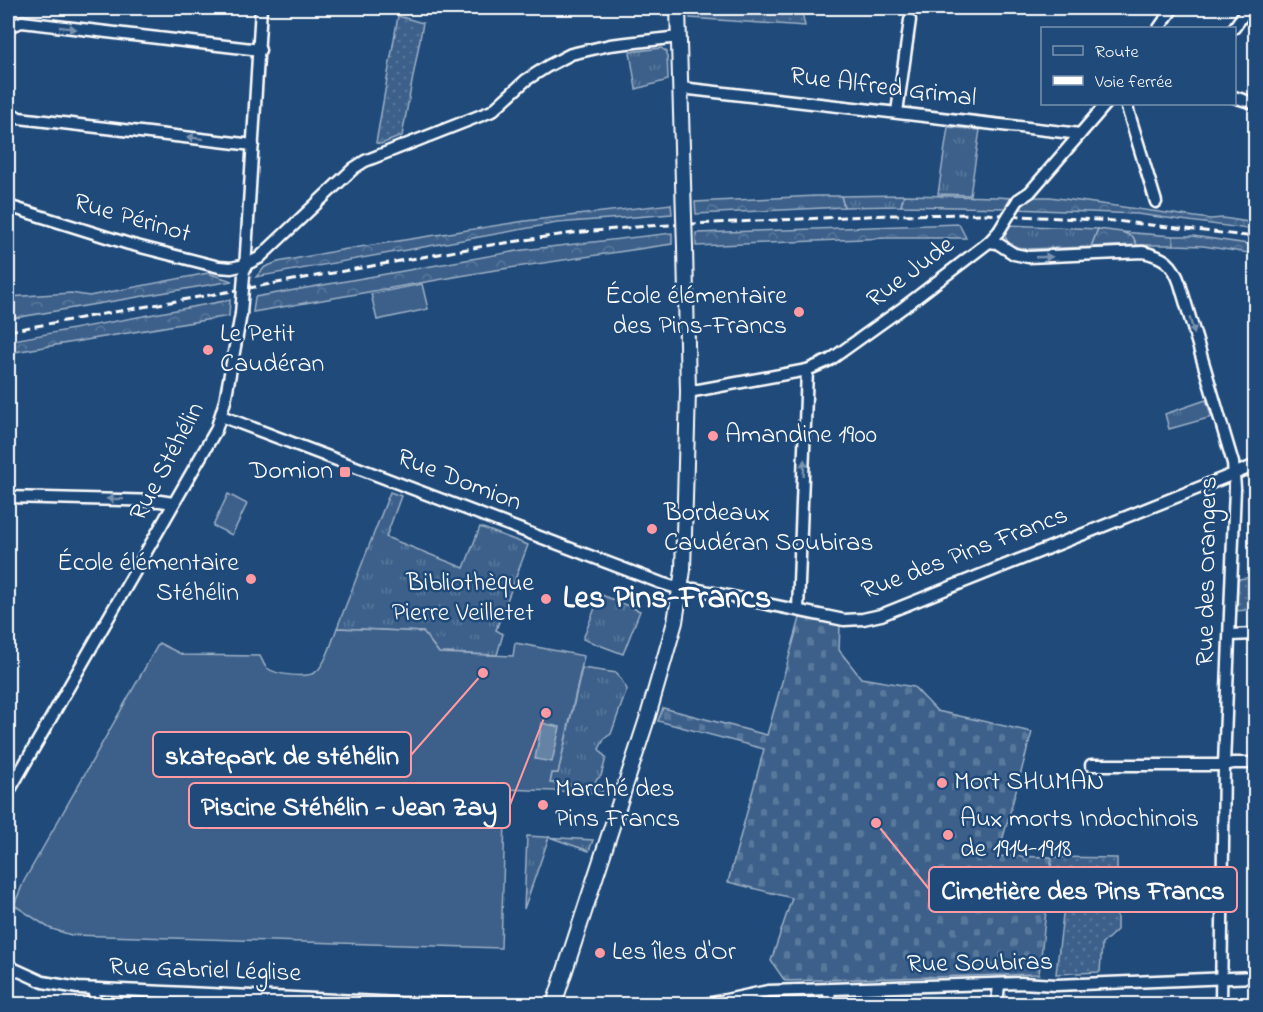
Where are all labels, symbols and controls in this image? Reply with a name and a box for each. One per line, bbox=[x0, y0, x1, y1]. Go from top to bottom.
one-way arrow bbox=[58, 23, 77, 32]
legend bbox=[1041, 27, 1236, 105]
text: Route bbox=[1095, 40, 1140, 66]
street label: Rue Alfred Grimal bbox=[788, 58, 978, 118]
text: Voie ferrée bbox=[1094, 70, 1173, 96]
one-way arrow bbox=[186, 133, 205, 143]
street label: Rue Périnot bbox=[69, 184, 195, 254]
street label: Rue Jude bbox=[859, 227, 963, 319]
one-way arrow bbox=[1034, 252, 1053, 261]
place label: École élémentaire des Pins-Francs bbox=[605, 278, 787, 346]
marker: École élémentaire des Pins-Francs bbox=[792, 305, 806, 319]
place label: Le Petit Caudéran bbox=[220, 316, 324, 384]
one-way arrow bbox=[1188, 317, 1197, 335]
marker: Le Petit Caudéran bbox=[201, 343, 215, 357]
street label: Rue Stéhélin bbox=[121, 396, 215, 528]
place label: Amandine 1900 bbox=[725, 417, 877, 455]
marker: Amandine 1900 bbox=[706, 429, 720, 443]
street label: Rue Domion bbox=[391, 440, 527, 522]
place label: Domion bbox=[248, 453, 333, 491]
one-way arrow bbox=[799, 458, 808, 477]
marker: Domion bbox=[338, 465, 352, 479]
street label: Rue des Orangers bbox=[1187, 476, 1229, 666]
one-way arrow bbox=[106, 495, 125, 504]
place label: Bordeaux Caudéran Soubiras bbox=[663, 495, 874, 563]
street label: Rue des Pins Francs bbox=[856, 497, 1074, 611]
marker: Bordeaux Caudéran Soubiras bbox=[645, 522, 659, 536]
place label: École élémentaire Stéhélin bbox=[57, 545, 239, 613]
place label: Bibliothèque Pierre Veilletet bbox=[392, 565, 534, 633]
marker: École élémentaire Stéhélin bbox=[244, 572, 258, 586]
district label: Les Pins-Francs bbox=[563, 576, 771, 623]
marker: Bibliothèque Pierre Veilletet bbox=[539, 592, 553, 606]
callout: skatepark de stéhélin bbox=[153, 732, 411, 777]
text: skatepark de stéhélin bbox=[165, 738, 399, 777]
place label: Mort SHUMAN bbox=[954, 764, 1104, 802]
place label: Marché des Pins Francs bbox=[555, 771, 680, 839]
marker: Mort SHUMAN bbox=[935, 776, 949, 790]
callout: Piscine Stéhélin - Jean Zay bbox=[189, 783, 510, 828]
text: Piscine Stéhélin - Jean Zay bbox=[201, 789, 497, 828]
marker: Marché des Pins Francs bbox=[536, 798, 550, 812]
place label: Aux morts Indochinois de 1914-1918 bbox=[960, 801, 1199, 869]
marker: Aux morts Indochinois de 1914-1918 bbox=[941, 828, 955, 842]
callout: Cimetière des Pins Francs bbox=[929, 867, 1237, 912]
text: Cimetière des Pins Francs bbox=[941, 873, 1225, 912]
place label: Les îles d'Or bbox=[612, 934, 737, 972]
street label: Rue Soubiras bbox=[907, 944, 1053, 984]
marker: Les îles d'Or bbox=[593, 946, 607, 960]
street label: Rue Gabriel Léglise bbox=[108, 949, 302, 993]

